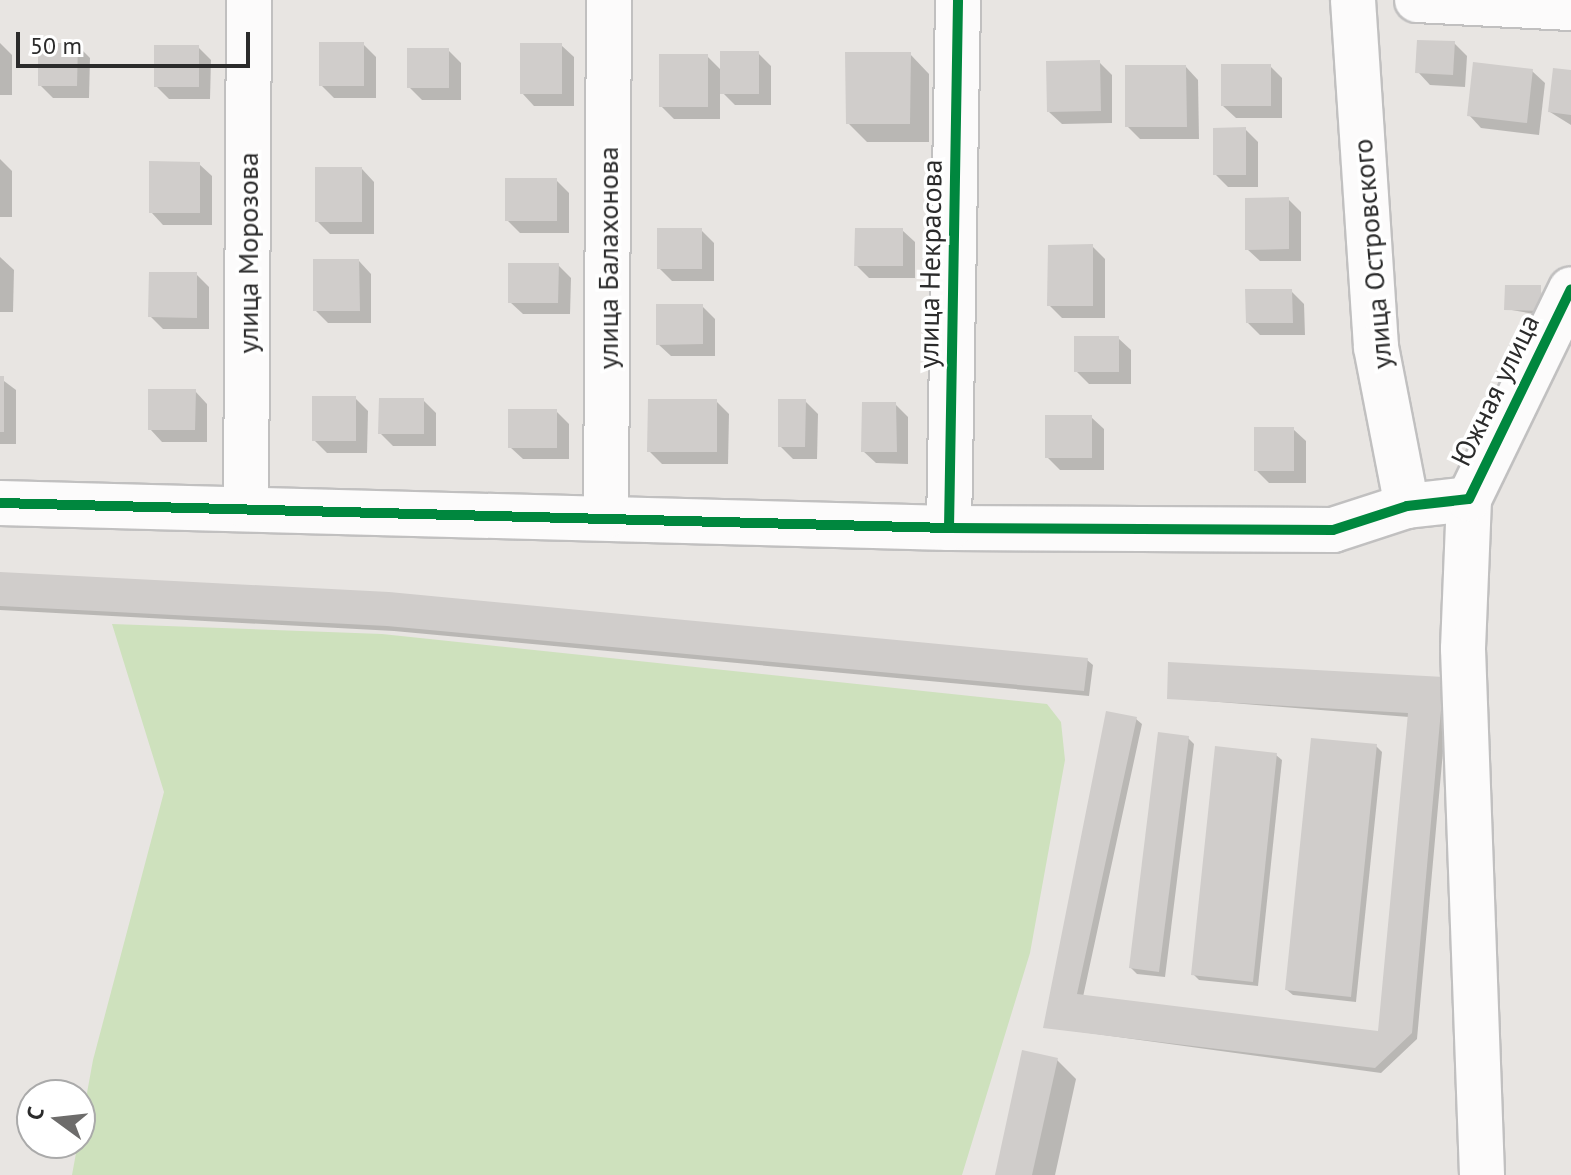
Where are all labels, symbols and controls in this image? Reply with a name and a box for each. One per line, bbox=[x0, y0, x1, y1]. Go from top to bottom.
scale bar bbox=[20, 16, 254, 66]
text: 50 m bbox=[30, 30, 82, 61]
street label: улица Островского bbox=[1345, 138, 1399, 370]
street label: улица Балахонова bbox=[591, 147, 625, 369]
street label: улица Морозова bbox=[231, 152, 265, 354]
street label: улица Некрасова bbox=[911, 159, 949, 369]
street label: Южная улица bbox=[1444, 309, 1546, 471]
north arrow bbox=[16, 1079, 96, 1159]
text: С bbox=[20, 1104, 50, 1123]

